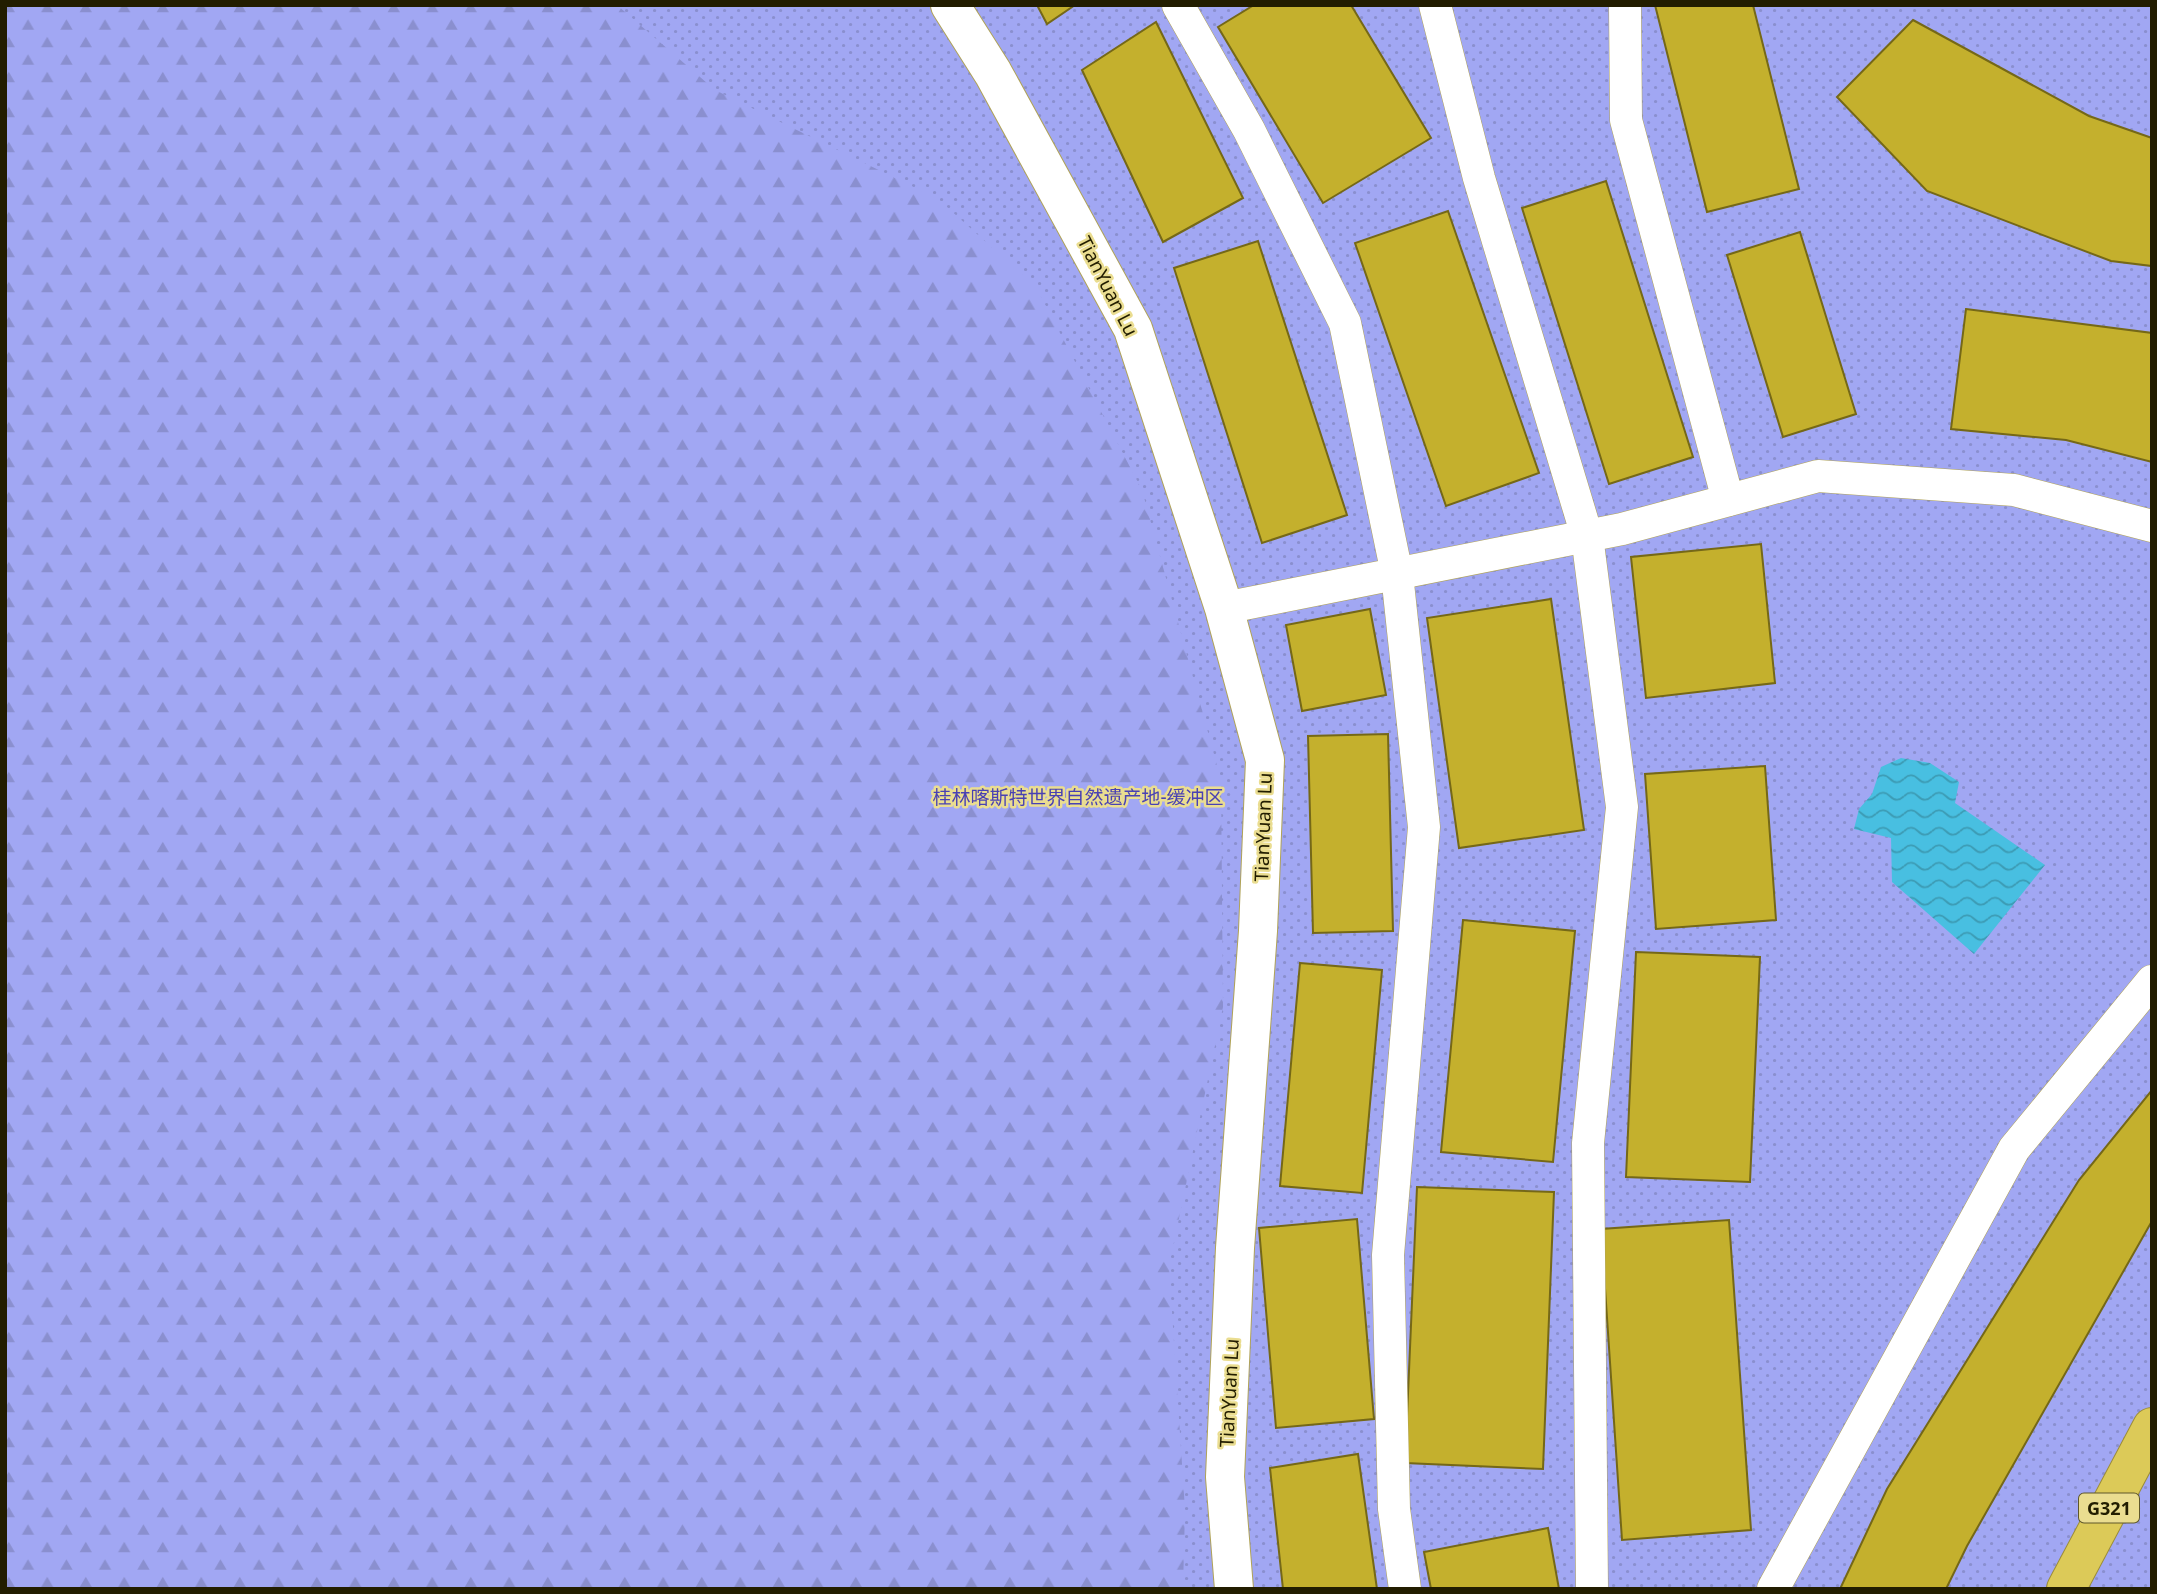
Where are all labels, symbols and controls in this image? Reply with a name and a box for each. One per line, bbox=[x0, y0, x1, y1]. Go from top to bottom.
street label: TianYuan Lu bbox=[1072, 232, 1144, 340]
street label: TianYuan Lu bbox=[1248, 772, 1278, 882]
park label: 桂林喀斯特世界自然遗产地-缓冲区 bbox=[932, 784, 1224, 810]
street label: TianYuan Lu bbox=[1213, 1338, 1245, 1448]
road number: G321 bbox=[2079, 1493, 2139, 1522]

